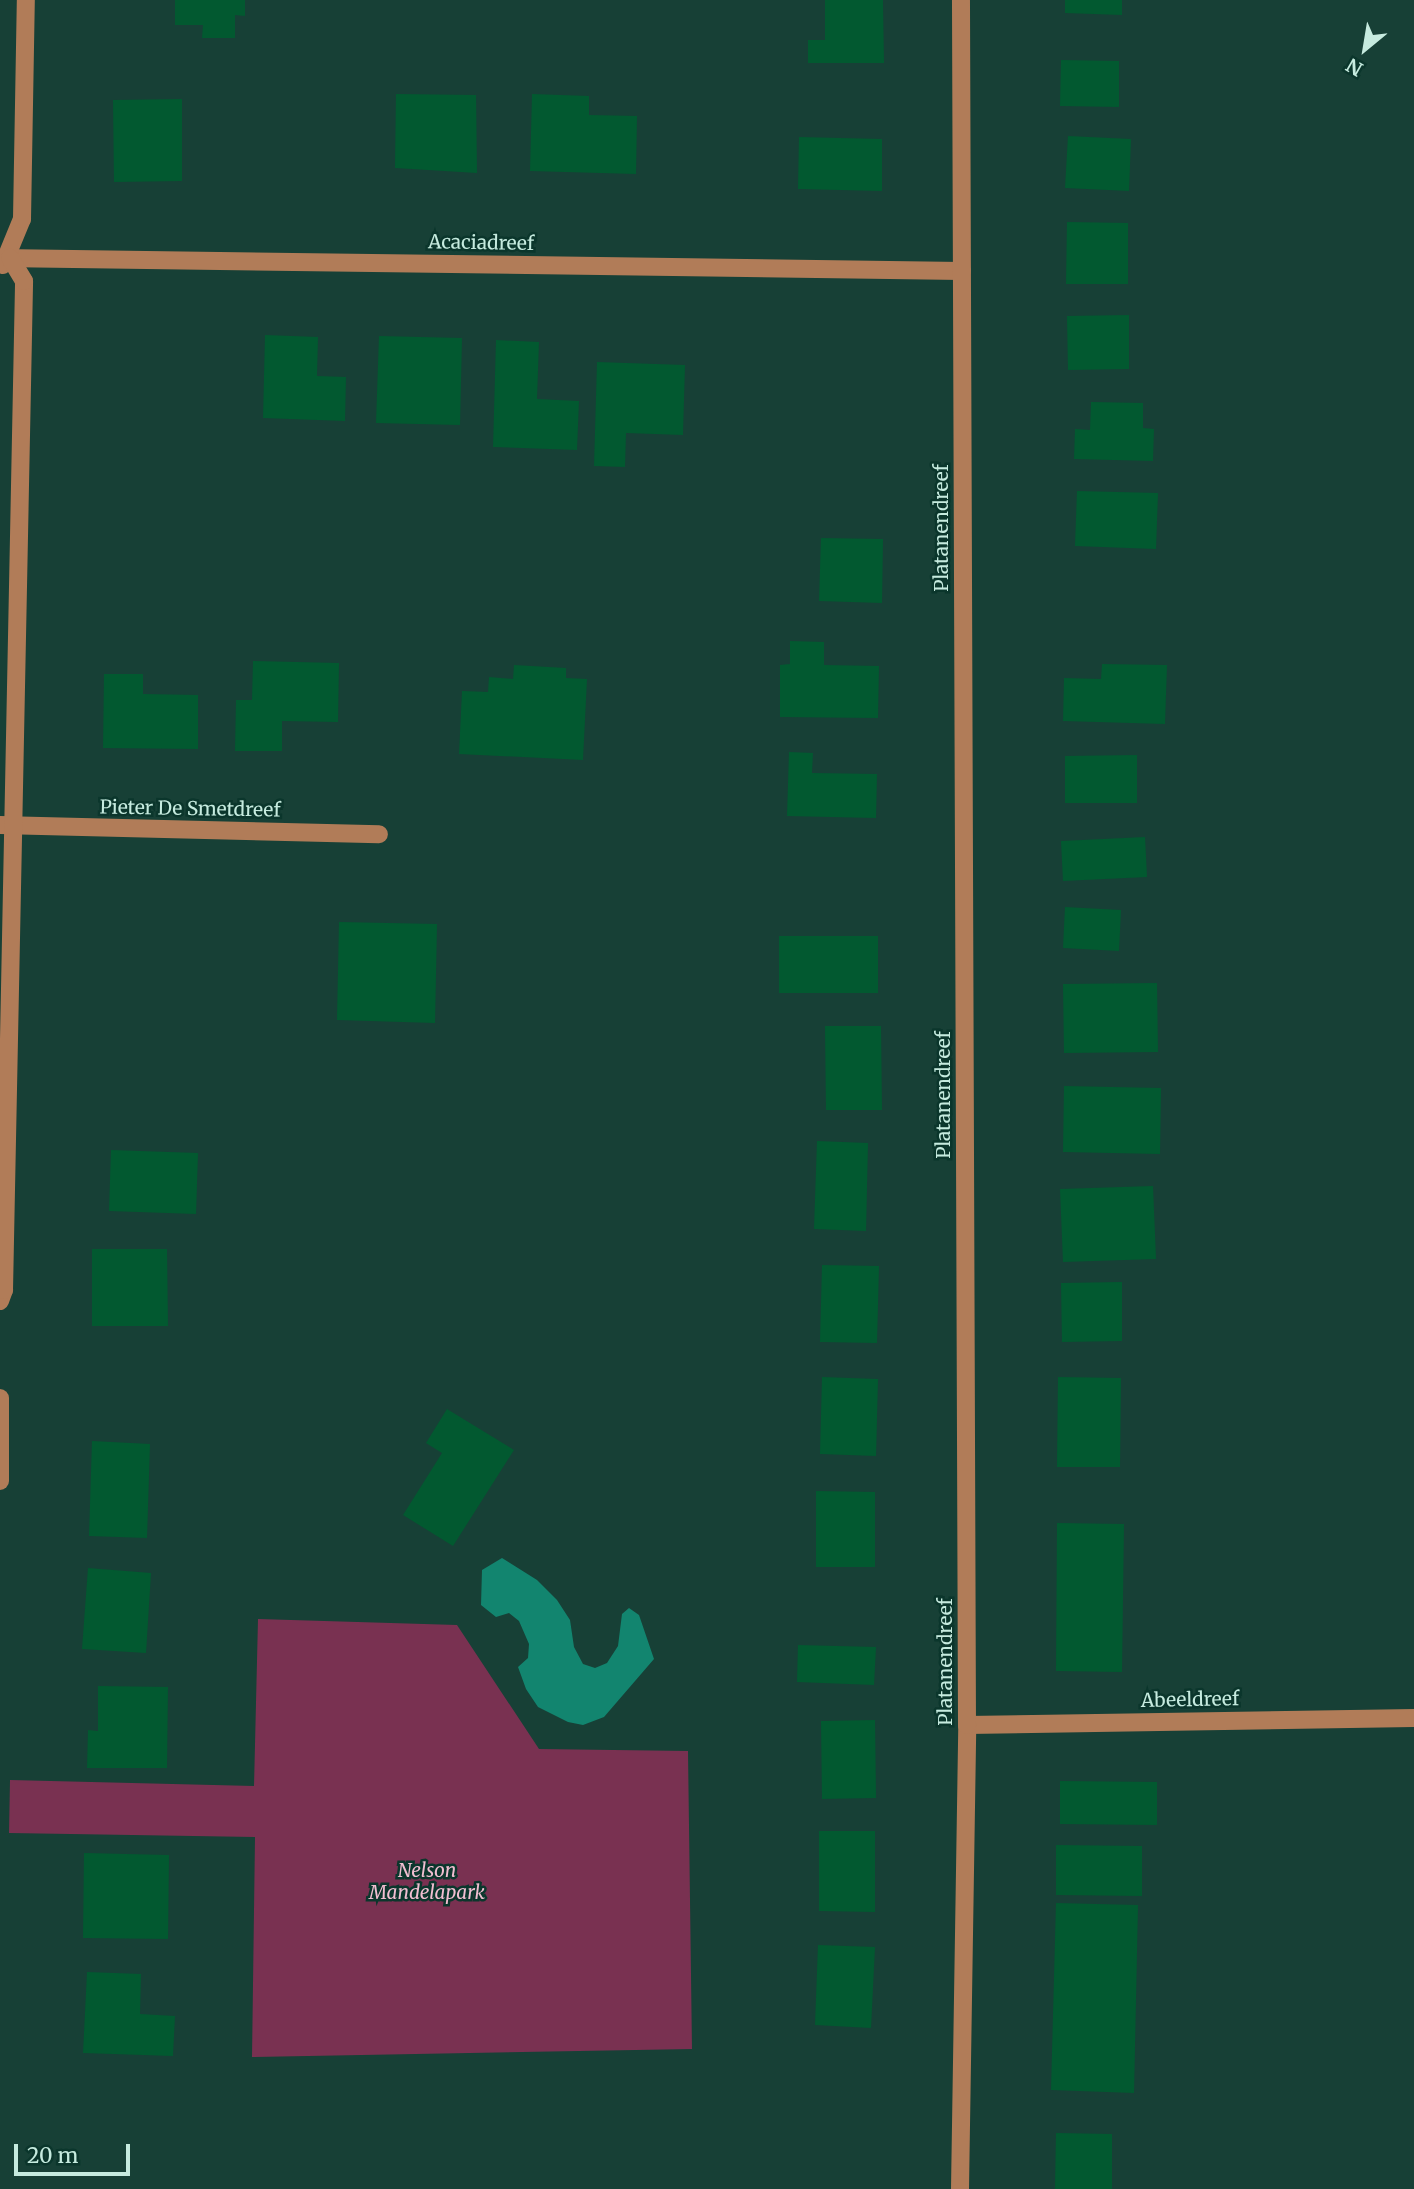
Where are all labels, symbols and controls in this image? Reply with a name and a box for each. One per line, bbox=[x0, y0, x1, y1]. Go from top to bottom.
north arrow bbox=[1330, 14, 1400, 84]
text: N bbox=[1342, 53, 1367, 81]
street label: Acaciadreef bbox=[428, 231, 534, 255]
street label: Platanendreef bbox=[931, 464, 953, 592]
street label: Pieter De Smetdreef bbox=[99, 796, 281, 822]
street label: Platanendreef bbox=[933, 1031, 955, 1159]
street label: Platanendreef bbox=[935, 1598, 957, 1726]
street label: Abeeldreef bbox=[1141, 1688, 1239, 1712]
park label: Nelson Mandelapark bbox=[369, 1860, 485, 1904]
scale bar bbox=[18, 2130, 133, 2174]
text: 20 m bbox=[27, 2142, 78, 2169]

